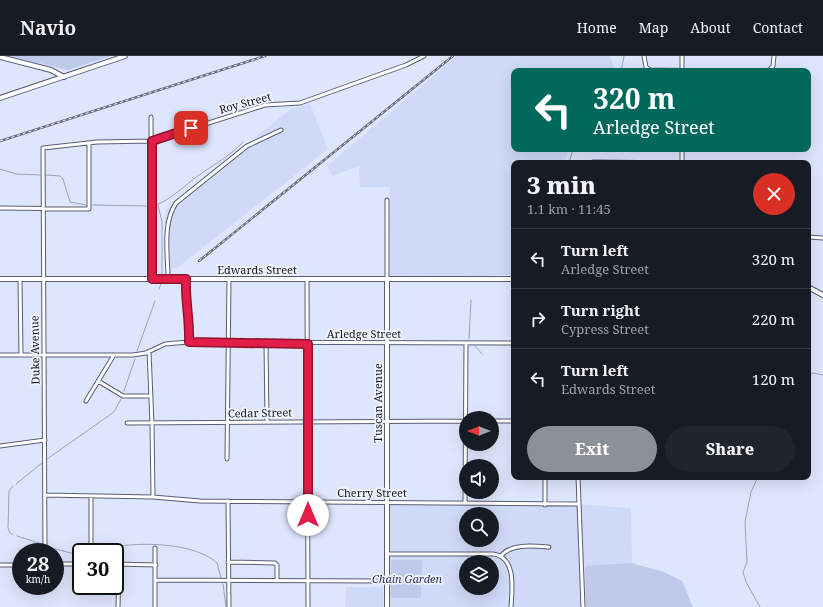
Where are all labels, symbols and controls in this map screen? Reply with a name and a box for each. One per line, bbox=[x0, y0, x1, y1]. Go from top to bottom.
text: Navio bbox=[20, 15, 76, 41]
text: Home bbox=[577, 18, 617, 37]
text: Map bbox=[639, 18, 668, 37]
text: About bbox=[690, 18, 731, 37]
text: Contact bbox=[753, 18, 803, 37]
text: 320 m bbox=[593, 79, 675, 117]
icon: left bbox=[527, 84, 579, 136]
street label: Roy Street bbox=[217, 88, 273, 117]
pin bbox=[174, 111, 208, 145]
text: Arledge Street bbox=[593, 115, 715, 139]
icon: arrive bbox=[180, 117, 202, 139]
text: 3 min bbox=[527, 168, 596, 201]
button: close bbox=[753, 173, 795, 215]
text: 1.1 km · 11:45 bbox=[527, 200, 611, 218]
text: Turn left bbox=[561, 240, 629, 260]
icon: left bbox=[527, 248, 549, 270]
text: 320 m bbox=[752, 249, 795, 269]
text: Arledge Street bbox=[561, 260, 649, 278]
street label: Edwards Street bbox=[217, 262, 297, 277]
text: Turn right bbox=[561, 300, 640, 320]
icon: right bbox=[527, 308, 549, 330]
text: 220 m bbox=[752, 309, 795, 329]
street label: Duke Avenue bbox=[26, 315, 43, 385]
text: Cypress Street bbox=[561, 320, 649, 338]
street label: Arledge Street bbox=[327, 326, 401, 341]
text: Turn left bbox=[561, 360, 629, 380]
street label: Tuscan Avenue bbox=[370, 363, 385, 443]
icon: left bbox=[527, 368, 549, 390]
text: 120 m bbox=[752, 369, 795, 389]
text: Edwards Street bbox=[561, 380, 655, 398]
street label: Cedar Street bbox=[228, 404, 292, 421]
north arrow bbox=[459, 411, 499, 451]
map controls bbox=[459, 411, 499, 595]
button: Exit bbox=[527, 426, 657, 472]
button: Share bbox=[665, 426, 795, 472]
button: sound bbox=[459, 459, 499, 499]
street label: Cherry Street bbox=[337, 485, 407, 500]
position arrow bbox=[287, 494, 329, 536]
button: search bbox=[459, 507, 499, 547]
speed limit sign: 30 bbox=[72, 543, 124, 595]
text: 28 bbox=[27, 550, 49, 577]
button: layers bbox=[459, 555, 499, 595]
park label: Chain Garden bbox=[372, 571, 442, 586]
text: km/h bbox=[26, 572, 50, 586]

